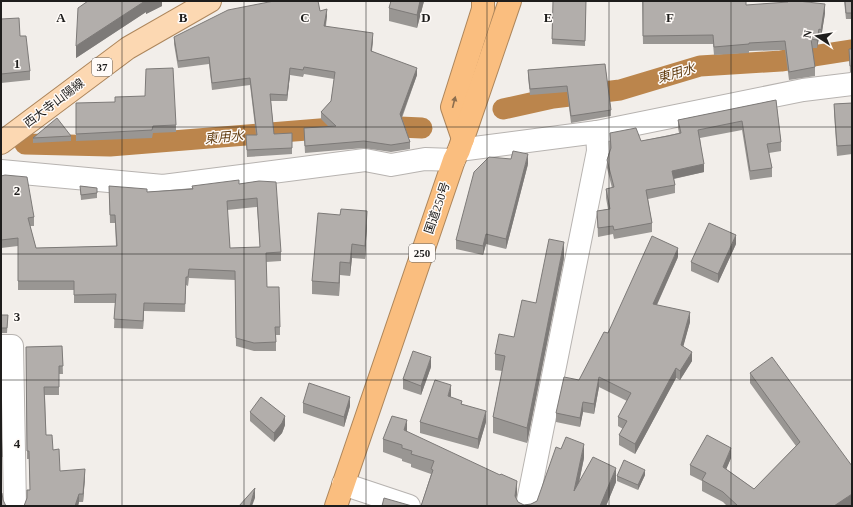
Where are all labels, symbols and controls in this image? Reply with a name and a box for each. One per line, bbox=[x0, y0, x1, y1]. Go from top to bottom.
text: A bbox=[56, 10, 66, 25]
text: B bbox=[179, 10, 188, 25]
text: C bbox=[300, 10, 310, 25]
text: D bbox=[421, 10, 431, 25]
text: E bbox=[544, 10, 552, 25]
text: F bbox=[666, 10, 674, 25]
north arrow bbox=[797, 16, 837, 56]
text: N bbox=[801, 29, 814, 39]
text: 1 bbox=[14, 56, 20, 71]
road number: 37 bbox=[92, 58, 112, 76]
water label: 東用水 bbox=[655, 60, 699, 86]
street label: 西大寺山陽線 bbox=[21, 76, 87, 130]
one-way arrow bbox=[451, 96, 457, 108]
water label: 東用水 bbox=[204, 128, 246, 146]
street label: 国道250号 bbox=[422, 180, 452, 236]
text: 2 bbox=[14, 183, 20, 198]
road number: 250 bbox=[409, 244, 435, 262]
text: 3 bbox=[14, 309, 21, 324]
text: 4 bbox=[14, 436, 21, 451]

